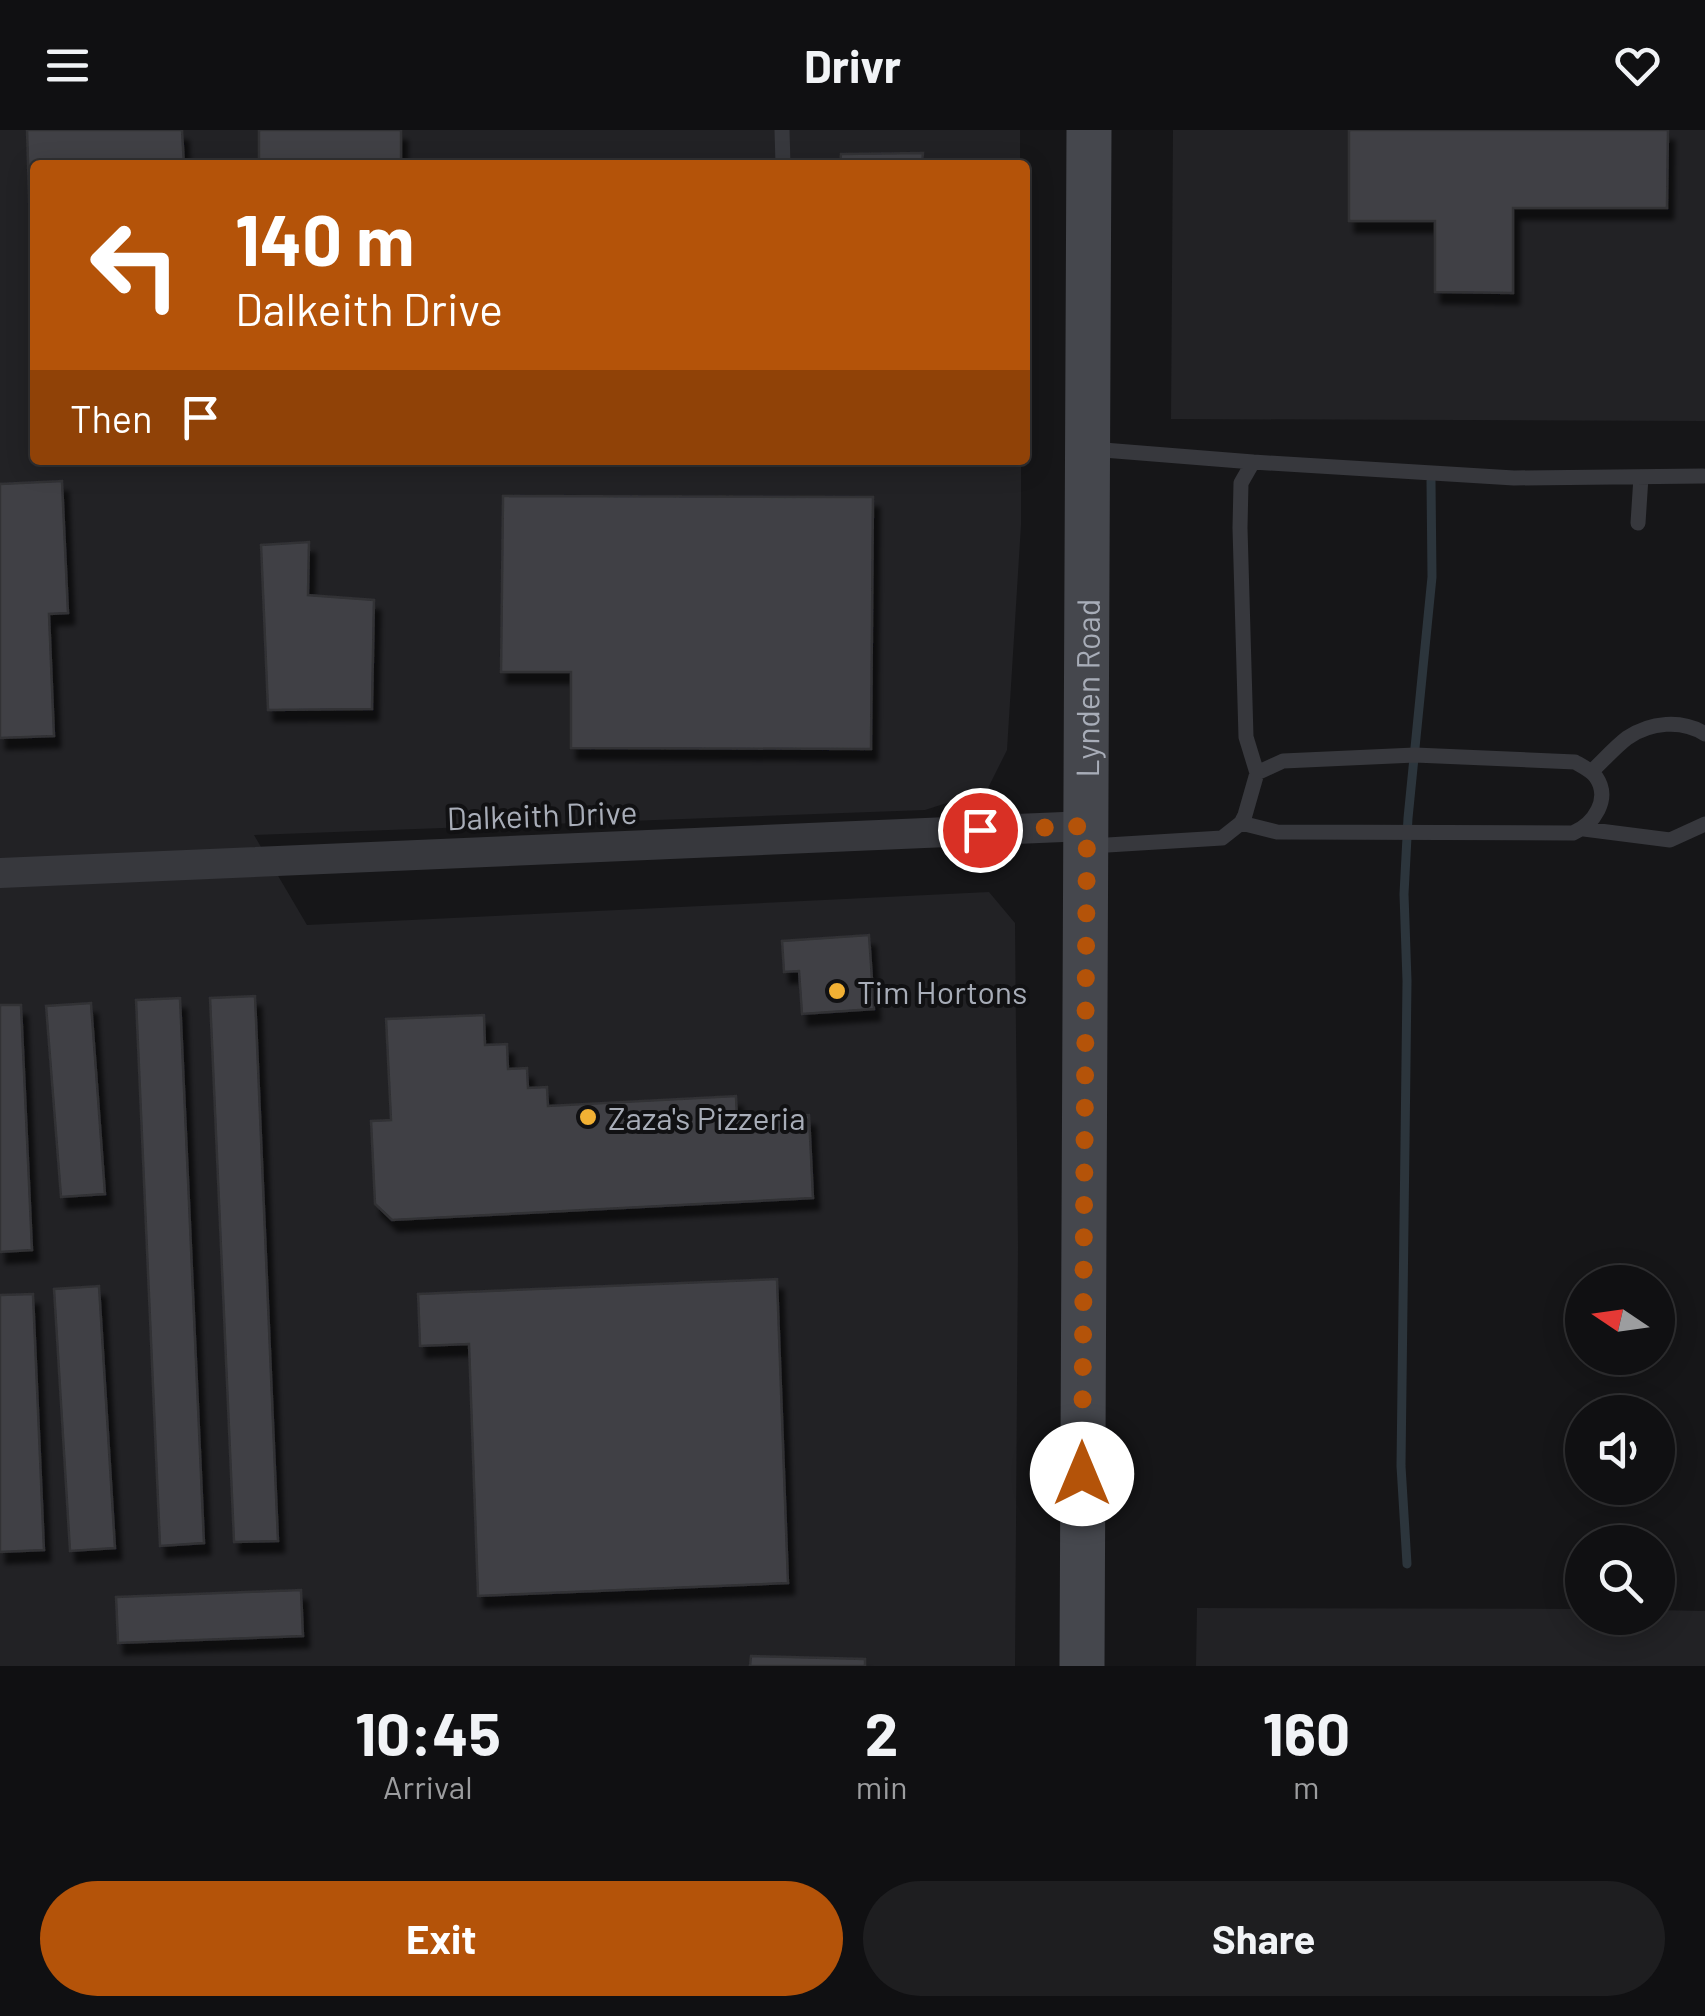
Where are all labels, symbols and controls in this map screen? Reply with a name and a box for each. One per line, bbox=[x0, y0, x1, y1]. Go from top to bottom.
icon: menu bbox=[40, 38, 95, 93]
text: Drivr bbox=[804, 38, 901, 92]
icon: heart bbox=[1610, 38, 1665, 93]
text: 140 m bbox=[235, 196, 414, 280]
icon: left bbox=[70, 200, 200, 330]
text: Dalkeith Drive bbox=[235, 281, 503, 335]
icon: arrive bbox=[173, 390, 228, 445]
text: Then bbox=[70, 395, 153, 441]
street label: Lynden Road bbox=[1067, 599, 1106, 777]
pin bbox=[938, 788, 1023, 873]
street label: Dalkeith Drive bbox=[446, 792, 638, 836]
icon: arrive bbox=[953, 803, 1008, 858]
place label: Tim Hortons bbox=[857, 972, 1028, 1010]
marker: Tim Hortons bbox=[826, 980, 848, 1002]
place label: Zaza's Pizzeria bbox=[608, 1098, 806, 1136]
marker: Zaza's Pizzeria bbox=[577, 1106, 599, 1128]
north arrow bbox=[1565, 1265, 1675, 1375]
map controls bbox=[1565, 1265, 1675, 1635]
button: sound bbox=[1565, 1395, 1675, 1505]
position arrow bbox=[1030, 1422, 1134, 1526]
button: search bbox=[1565, 1525, 1675, 1635]
text: 10:45 bbox=[355, 1696, 501, 1768]
text: 2 bbox=[865, 1696, 898, 1768]
text: 160 bbox=[1262, 1696, 1350, 1768]
text: Arrival bbox=[383, 1767, 473, 1805]
text: min bbox=[856, 1767, 908, 1805]
text: m bbox=[1293, 1767, 1319, 1805]
button: Exit bbox=[40, 1881, 843, 1996]
button: Share bbox=[863, 1881, 1665, 1996]

